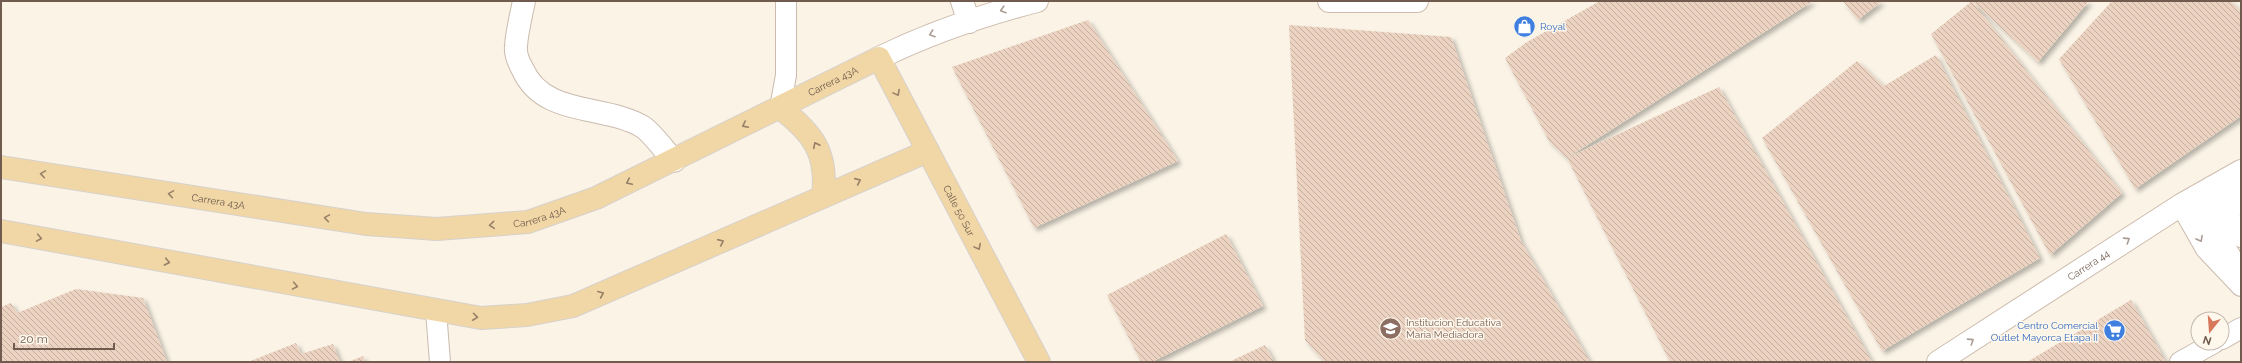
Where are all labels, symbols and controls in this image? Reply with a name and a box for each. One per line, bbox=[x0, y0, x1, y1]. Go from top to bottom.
one-way arrow bbox=[999, 5, 1006, 14]
shop icon: Royal bbox=[1512, 13, 1538, 39]
place label: Royal bbox=[1540, 21, 1566, 32]
one-way arrow bbox=[928, 30, 935, 38]
street label: Carrera 43A bbox=[806, 64, 860, 98]
one-way arrow bbox=[893, 89, 900, 96]
one-way arrow bbox=[742, 120, 750, 128]
one-way arrow bbox=[813, 142, 821, 150]
one-way arrow bbox=[39, 170, 46, 179]
one-way arrow bbox=[625, 177, 633, 185]
one-way arrow bbox=[854, 178, 862, 186]
street label: Calle 50 Sur bbox=[941, 183, 977, 238]
one-way arrow bbox=[168, 190, 174, 199]
street label: Carrera 43A bbox=[191, 192, 246, 211]
street label: Carrera 43A bbox=[513, 204, 567, 229]
one-way arrow bbox=[324, 214, 330, 223]
one-way arrow bbox=[489, 220, 495, 229]
one-way arrow bbox=[36, 233, 42, 242]
one-way arrow bbox=[2196, 235, 2203, 243]
one-way arrow bbox=[2123, 237, 2130, 245]
one-way arrow bbox=[716, 239, 724, 247]
one-way arrow bbox=[974, 243, 981, 251]
street label: Carrera 44 bbox=[2066, 247, 2112, 283]
one-way arrow bbox=[164, 257, 170, 266]
one-way arrow bbox=[292, 281, 298, 289]
one-way arrow bbox=[597, 291, 605, 299]
north arrow bbox=[2190, 311, 2230, 351]
one-way arrow bbox=[472, 312, 478, 321]
school or university icon: Institucion Educativa Maria Mediadora bbox=[1378, 315, 1404, 341]
place label: Institucion Educativa Maria Mediadora bbox=[1406, 317, 1501, 340]
supermarket icon: Centro Comercial Outlet Mayorca Etapa II bbox=[2101, 318, 2127, 344]
place label: Centro Comercial Outlet Mayorca Etapa II bbox=[1991, 320, 2098, 343]
scale bar bbox=[14, 325, 114, 351]
text: 20 m bbox=[20, 332, 48, 346]
text: N bbox=[2201, 333, 2213, 348]
one-way arrow bbox=[1967, 338, 1974, 346]

